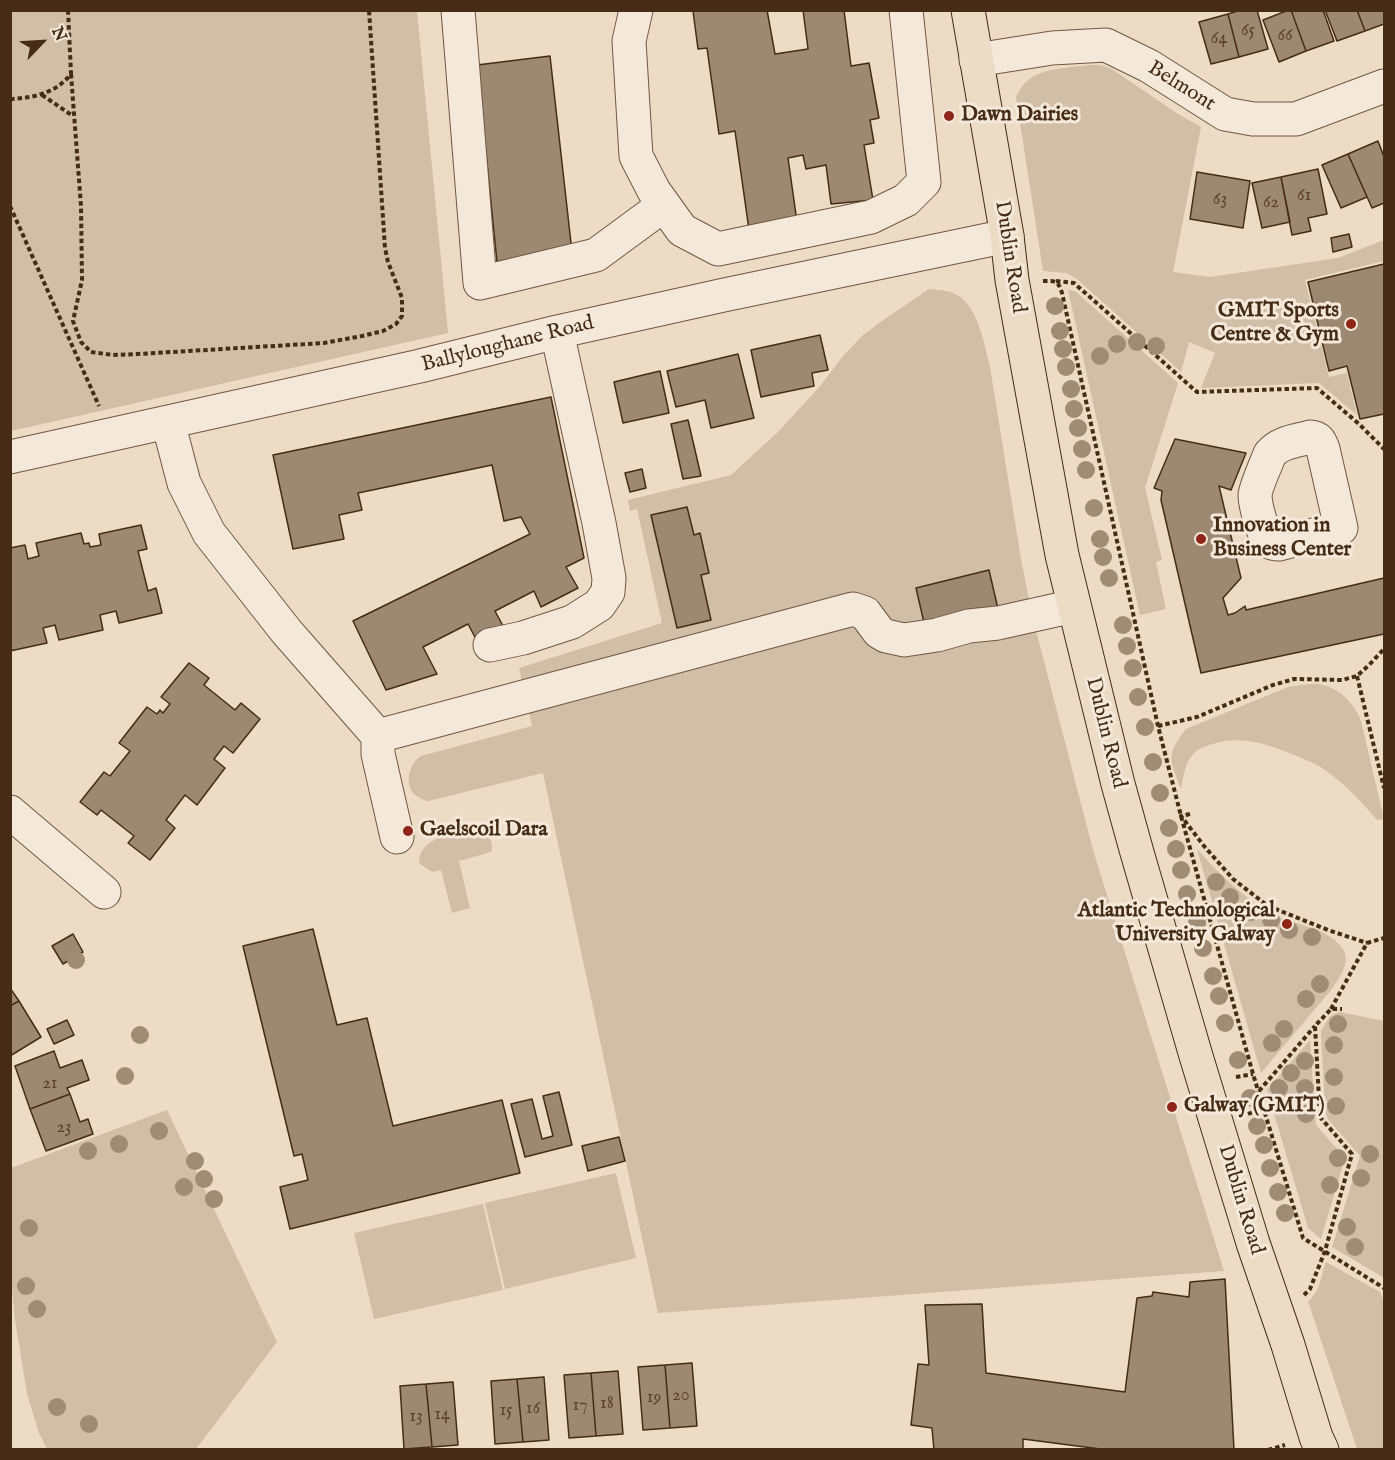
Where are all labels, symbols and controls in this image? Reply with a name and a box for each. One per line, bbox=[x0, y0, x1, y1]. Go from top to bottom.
north arrow bbox=[12, 12, 72, 72]
house number: 65 bbox=[1241, 20, 1255, 42]
text: N bbox=[46, 24, 70, 45]
house number: 66 bbox=[1277, 25, 1293, 47]
house number: 64 bbox=[1211, 28, 1227, 50]
street label: Belmont bbox=[1143, 56, 1219, 118]
place label: Dawn Dairies bbox=[961, 103, 1078, 129]
marker: Dawn Dairies bbox=[942, 109, 956, 123]
house number: 61 bbox=[1297, 185, 1311, 207]
house number: 63 bbox=[1213, 189, 1227, 211]
house number: 62 bbox=[1263, 192, 1279, 214]
street label: Dublin Road bbox=[988, 199, 1030, 315]
place label: GMIT Sports Centre & Gym bbox=[1210, 299, 1339, 349]
street label: Ballyloughane Road bbox=[419, 311, 597, 379]
marker: GMIT Sports Centre & Gym bbox=[1344, 317, 1358, 331]
place label: Innovation in Business Center bbox=[1213, 514, 1351, 564]
marker: Innovation in Business Center bbox=[1194, 532, 1208, 546]
street label: Dublin Road bbox=[1079, 675, 1131, 791]
place label: Gaelscoil Dara bbox=[420, 818, 547, 844]
marker: Gaelscoil Dara bbox=[401, 824, 415, 838]
place label: Atlantic Technological University Galway bbox=[1078, 899, 1275, 949]
marker: Atlantic Technological University Galway bbox=[1280, 917, 1294, 931]
house number: 21 bbox=[42, 1073, 58, 1095]
place label: Galway (GMIT) bbox=[1184, 1094, 1325, 1120]
marker: Galway (GMIT) bbox=[1165, 1100, 1179, 1114]
house number: 23 bbox=[56, 1117, 72, 1139]
street label: Dublin Road bbox=[1211, 1142, 1269, 1258]
house number: 20 bbox=[672, 1385, 690, 1407]
house number: 19 bbox=[647, 1387, 661, 1409]
house number: 18 bbox=[600, 1393, 614, 1415]
house number: 17 bbox=[572, 1395, 588, 1417]
house number: 16 bbox=[526, 1398, 540, 1420]
house number: 15 bbox=[499, 1400, 513, 1422]
house number: 14 bbox=[434, 1404, 450, 1426]
house number: 13 bbox=[409, 1406, 423, 1428]

